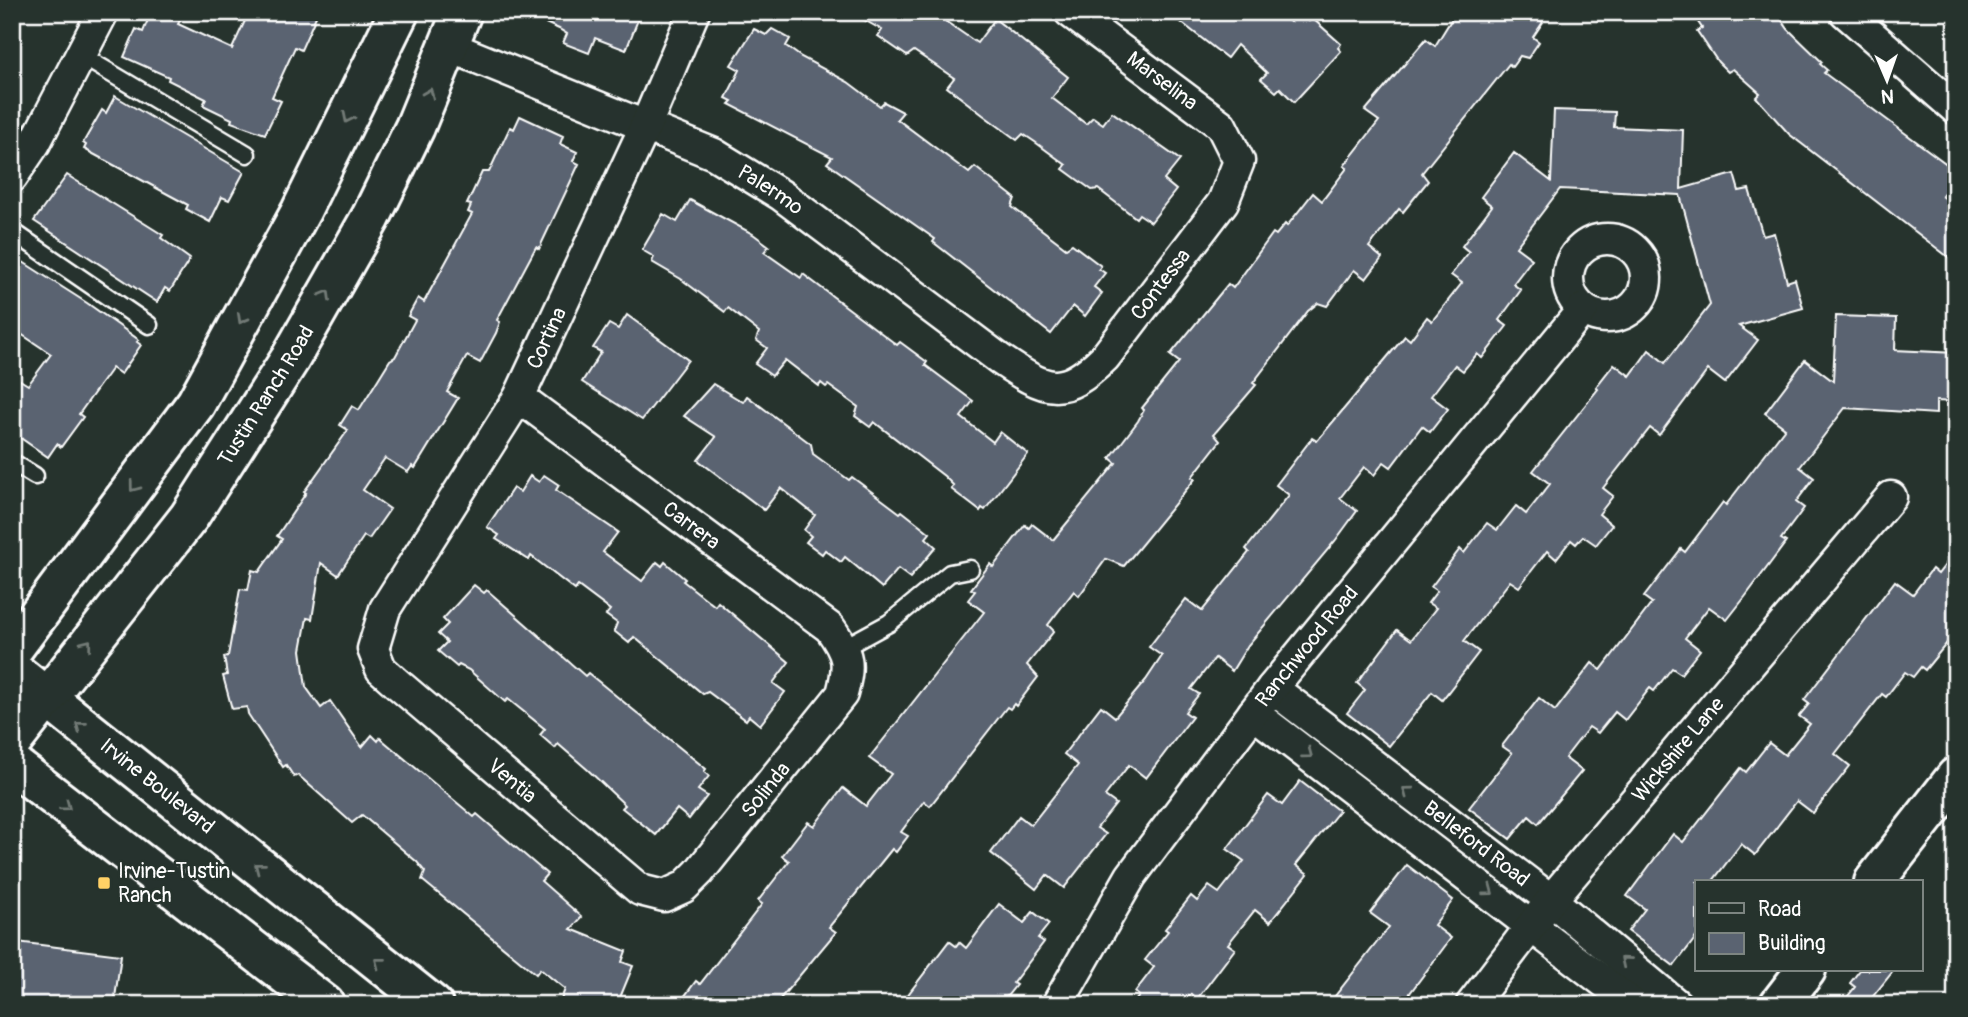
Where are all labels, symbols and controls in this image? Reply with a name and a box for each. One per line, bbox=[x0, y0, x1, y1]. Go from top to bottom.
street label: Marselina bbox=[1121, 45, 1203, 117]
north arrow bbox=[1853, 46, 1923, 116]
text: N bbox=[1881, 84, 1894, 108]
one-way arrow bbox=[421, 87, 435, 100]
one-way arrow bbox=[342, 111, 356, 123]
street label: Palermo bbox=[733, 158, 809, 221]
street label: Contessa bbox=[1125, 243, 1196, 325]
one-way arrow bbox=[318, 290, 331, 303]
street label: Cortina bbox=[520, 303, 573, 373]
one-way arrow bbox=[237, 312, 250, 324]
street label: Tustin Ranch Road bbox=[212, 320, 320, 471]
one-way arrow bbox=[130, 479, 142, 491]
street label: Carrera bbox=[657, 495, 726, 555]
street label: Ranchwood Road bbox=[1249, 580, 1364, 712]
one-way arrow bbox=[79, 640, 92, 652]
street label: Wickshire Lane bbox=[1626, 691, 1731, 808]
one-way arrow bbox=[76, 722, 89, 734]
street label: Irvine Boulevard bbox=[95, 732, 220, 840]
one-way arrow bbox=[1300, 746, 1312, 758]
street label: Ventia bbox=[482, 753, 542, 809]
street label: Solinda bbox=[735, 757, 797, 823]
one-way arrow bbox=[1403, 786, 1415, 799]
street label: Belleford Road bbox=[1418, 794, 1535, 893]
one-way arrow bbox=[58, 797, 71, 810]
place label: Irvine-Tustin Ranch bbox=[118, 858, 230, 909]
one-way arrow bbox=[254, 863, 266, 876]
marker: Irvine-Tustin Ranch bbox=[96, 875, 112, 891]
legend bbox=[1695, 880, 1923, 972]
one-way arrow bbox=[1481, 883, 1494, 896]
text: Road bbox=[1758, 896, 1802, 923]
text: Building bbox=[1758, 930, 1825, 957]
one-way arrow bbox=[1620, 957, 1633, 969]
one-way arrow bbox=[375, 958, 387, 971]

